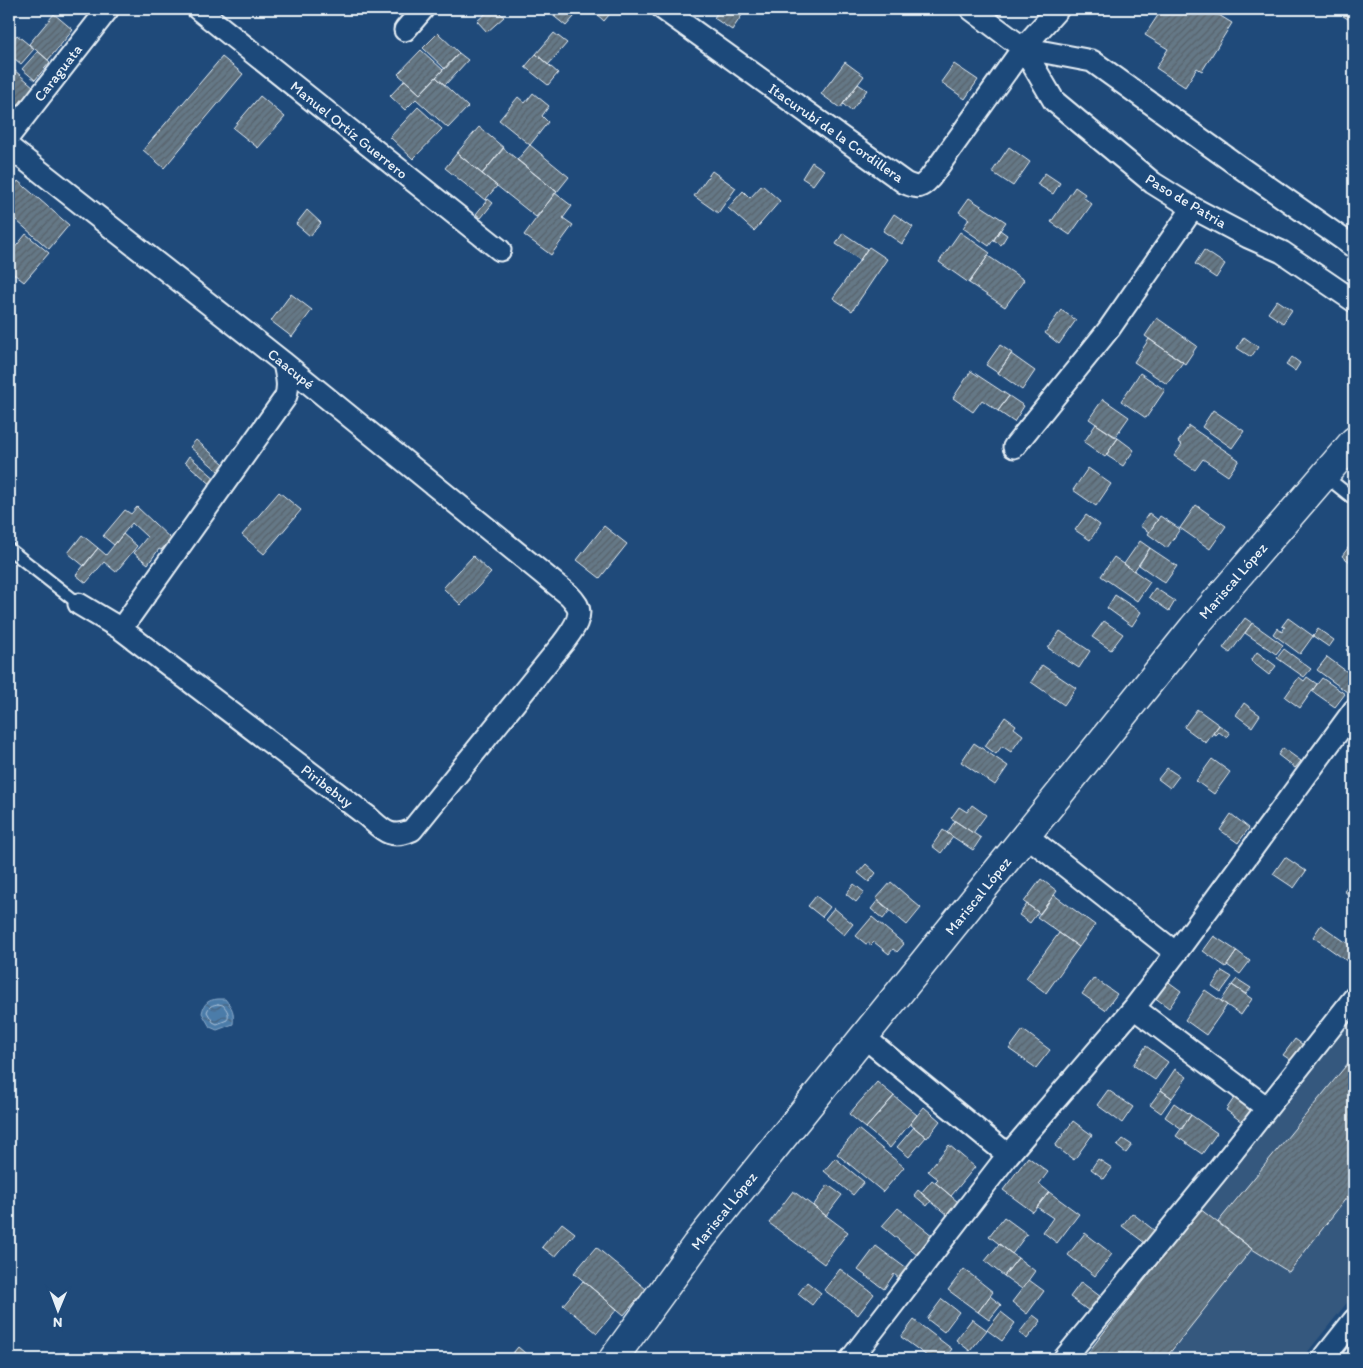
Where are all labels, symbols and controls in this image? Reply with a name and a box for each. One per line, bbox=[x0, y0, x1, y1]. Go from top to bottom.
street label: Caraguata bbox=[30, 40, 86, 105]
street label: Manuel Ortíz Guerrero bbox=[287, 77, 411, 183]
street label: Itacurubí de la Cordillera bbox=[765, 79, 907, 187]
street label: Paso de Patria bbox=[1142, 170, 1230, 232]
street label: Caacupé bbox=[264, 345, 318, 393]
street label: Mariscal López bbox=[1195, 539, 1271, 623]
street label: Piribebuy bbox=[297, 761, 357, 811]
street label: Mariscal López bbox=[941, 853, 1015, 939]
street label: Mariscal López bbox=[687, 1168, 761, 1254]
north arrow bbox=[32, 1286, 82, 1336]
text: N bbox=[53, 1314, 63, 1331]

